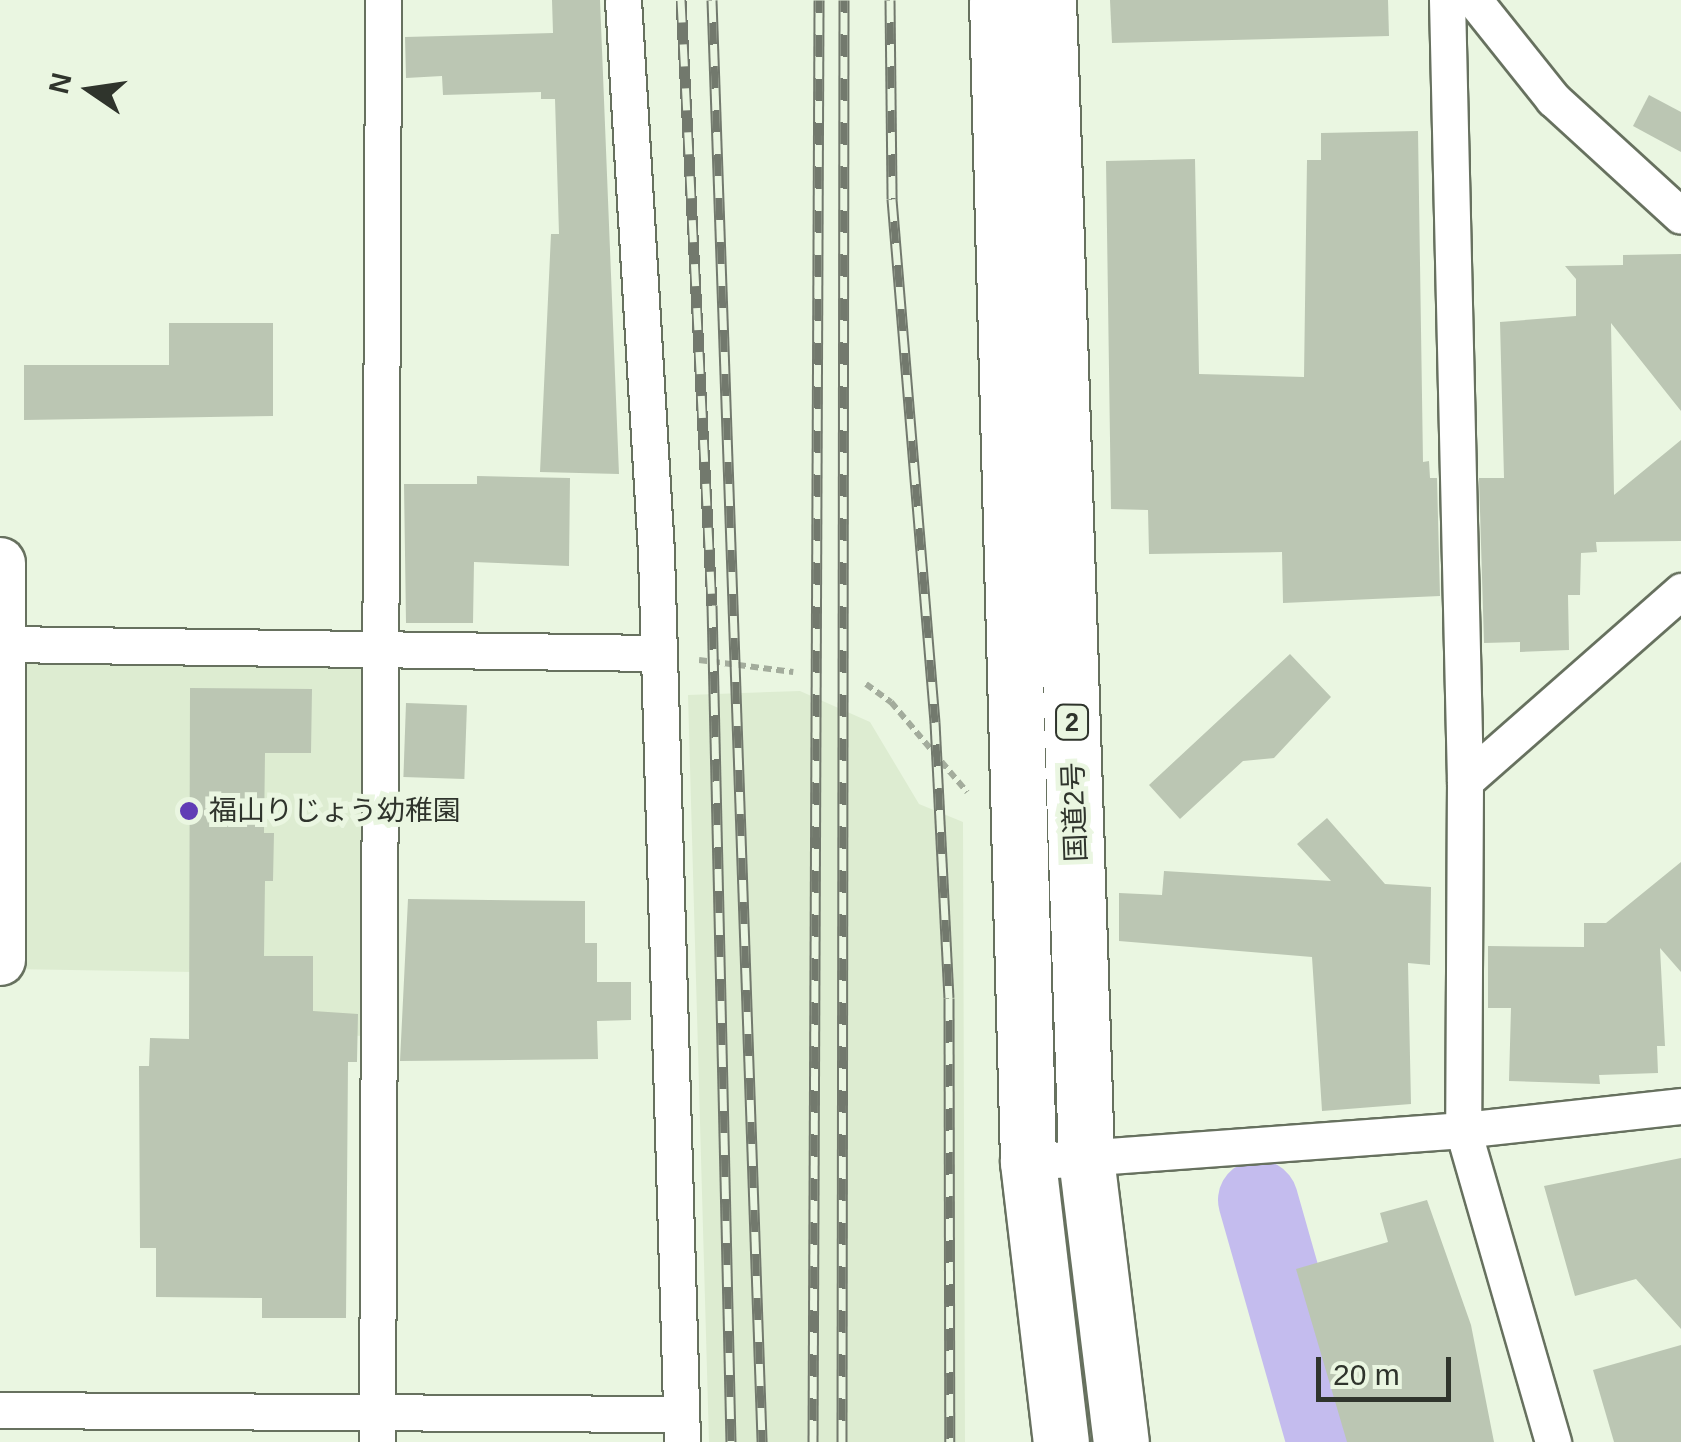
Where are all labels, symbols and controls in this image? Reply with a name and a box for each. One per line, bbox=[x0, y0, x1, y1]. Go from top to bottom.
north arrow bbox=[40, 40, 140, 140]
text: N bbox=[43, 70, 78, 96]
road number: 2 bbox=[1054, 702, 1090, 742]
street label: 国道2号 bbox=[1056, 762, 1094, 862]
place label: 福山りじょう幼稚園 bbox=[209, 794, 461, 828]
marker: 福山りじょう幼稚園 bbox=[178, 800, 200, 822]
scale bar bbox=[1321, 1337, 1456, 1399]
text: 20 m bbox=[1333, 1358, 1400, 1391]

